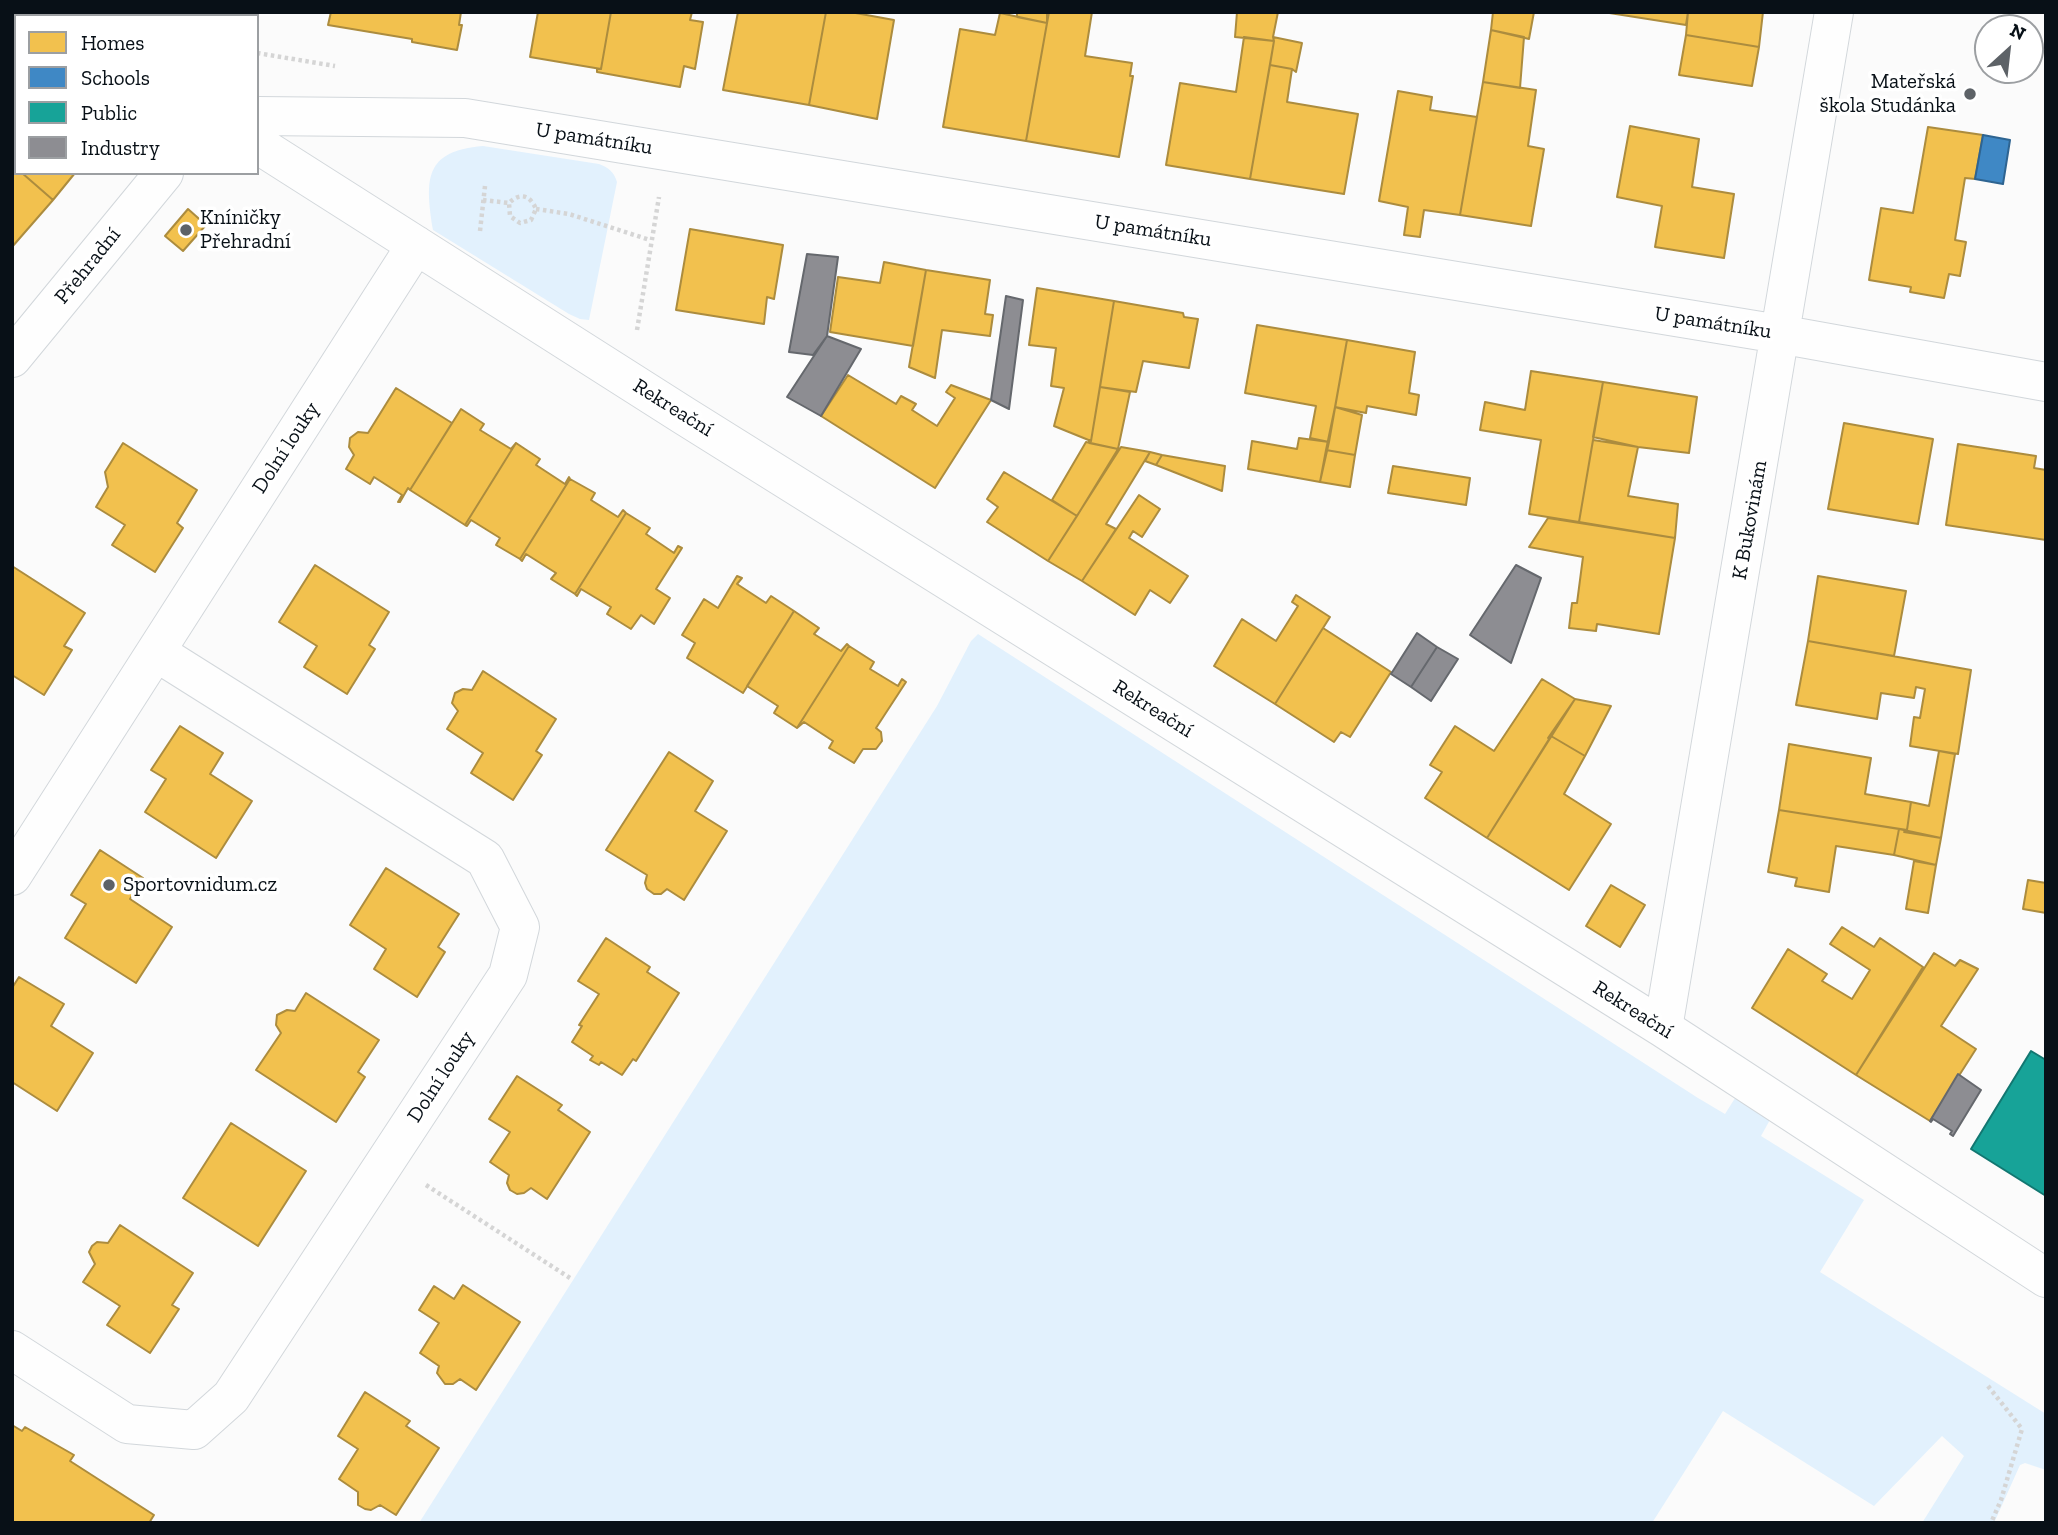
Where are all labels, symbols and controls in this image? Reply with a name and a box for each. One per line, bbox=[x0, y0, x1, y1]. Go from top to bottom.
legend bbox=[14, 14, 259, 175]
north arrow bbox=[1974, 14, 2044, 84]
text: N bbox=[2006, 18, 2030, 45]
text: Homes bbox=[81, 30, 144, 55]
text: Schools bbox=[81, 65, 150, 90]
place label: Mateřská škola Studánka bbox=[1819, 69, 1956, 119]
marker: Mateřská škola Studánka bbox=[1962, 86, 1978, 102]
text: Public bbox=[81, 100, 137, 125]
street label: U památníku bbox=[534, 117, 654, 161]
text: Industry bbox=[81, 135, 160, 160]
place label: Kníničky Přehradní bbox=[200, 205, 291, 255]
street label: U památníku bbox=[1093, 209, 1213, 253]
marker: Kníničky Přehradní bbox=[178, 222, 194, 238]
street label: Přehradní bbox=[50, 223, 126, 309]
street label: U památníku bbox=[1653, 301, 1773, 345]
street label: Rekreační bbox=[628, 373, 718, 443]
street label: Dolní louky bbox=[247, 398, 325, 498]
street label: K Bukovinám bbox=[1727, 458, 1773, 582]
street label: Rekreační bbox=[1108, 674, 1198, 744]
place label: Sportovnidum.cz bbox=[123, 872, 277, 898]
marker: Sportovnidum.cz bbox=[101, 877, 117, 893]
street label: Rekreační bbox=[1588, 975, 1678, 1045]
street label: Dolní louky bbox=[402, 1027, 480, 1127]

